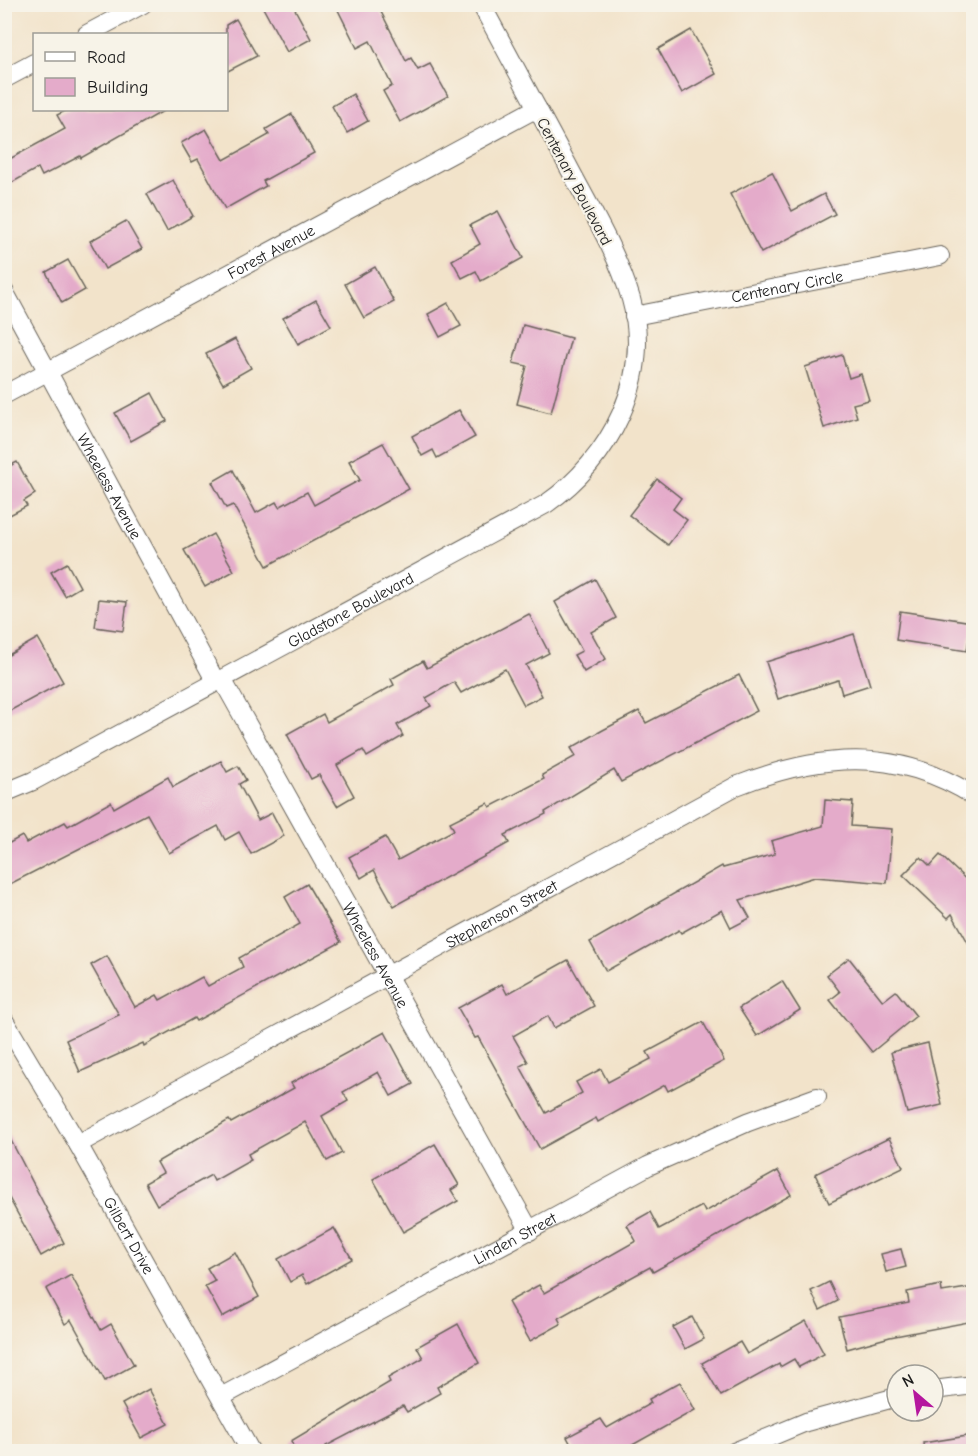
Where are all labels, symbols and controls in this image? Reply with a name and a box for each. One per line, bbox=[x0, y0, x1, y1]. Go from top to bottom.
legend bbox=[33, 33, 228, 111]
text: Road bbox=[87, 47, 126, 68]
text: Building bbox=[87, 77, 149, 98]
street label: Centenary Boulevard bbox=[533, 115, 615, 248]
street label: Forest Avenue bbox=[225, 221, 318, 283]
street label: Centenary Circle bbox=[730, 267, 845, 307]
street label: Wheeless Avenue bbox=[73, 431, 145, 543]
street label: Gladstone Boulevard bbox=[285, 569, 417, 652]
street label: Stephenson Street bbox=[443, 877, 561, 952]
street label: Wheeless Avenue bbox=[339, 900, 412, 1011]
street label: Gilbert Drive bbox=[99, 1194, 157, 1278]
street label: Linden Street bbox=[471, 1209, 560, 1269]
north arrow bbox=[885, 1363, 945, 1423]
text: N bbox=[899, 1370, 917, 1391]

